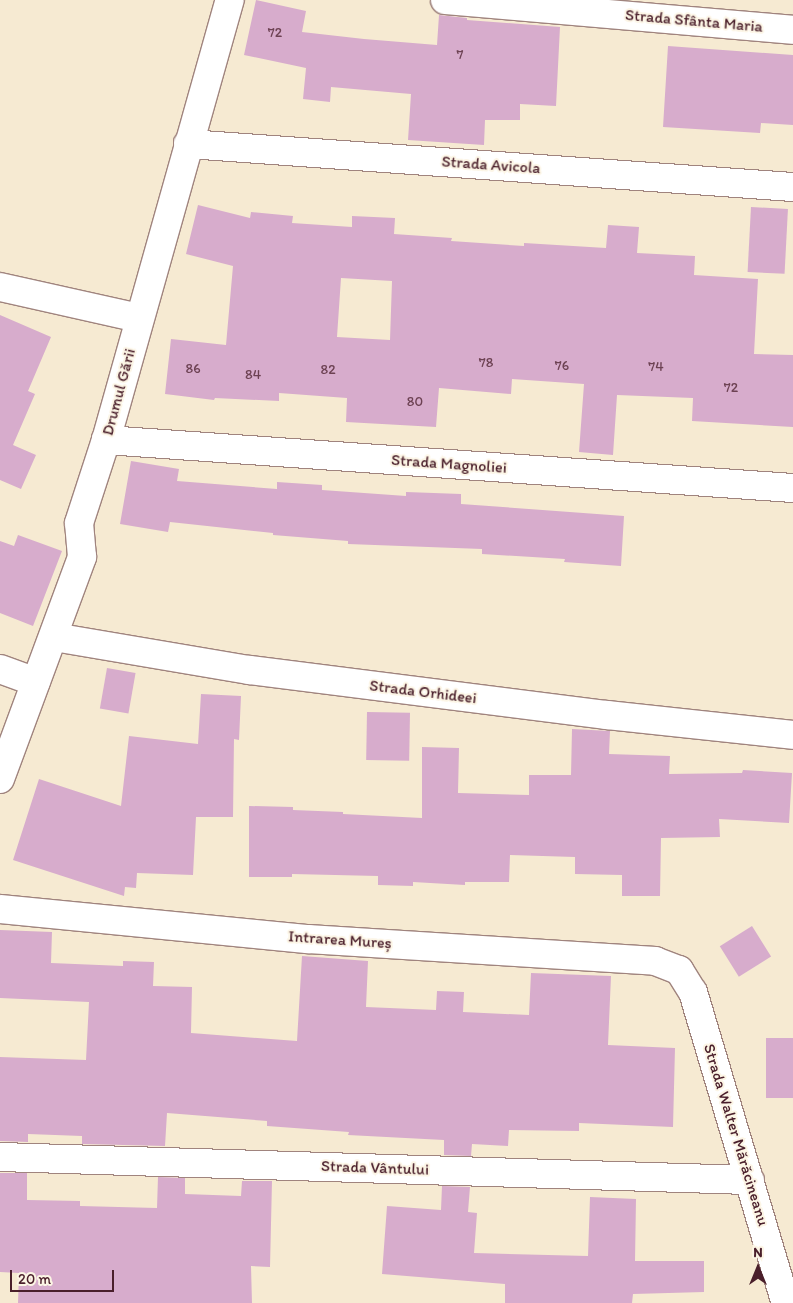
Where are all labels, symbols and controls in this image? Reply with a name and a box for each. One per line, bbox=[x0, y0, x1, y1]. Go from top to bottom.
street label: Strada Sfânta Maria bbox=[624, 5, 764, 37]
house number: 72 bbox=[268, 25, 282, 41]
house number: 7 bbox=[457, 47, 463, 63]
street label: Strada Avicola bbox=[441, 152, 541, 178]
street label: Drumul Gării bbox=[98, 346, 140, 438]
house number: 78 bbox=[479, 355, 493, 371]
house number: 76 bbox=[555, 358, 569, 374]
house number: 74 bbox=[648, 359, 664, 375]
house number: 86 bbox=[185, 361, 201, 377]
house number: 82 bbox=[320, 362, 336, 378]
house number: 84 bbox=[245, 367, 261, 383]
house number: 72 bbox=[724, 380, 738, 396]
house number: 80 bbox=[407, 394, 423, 410]
street label: Strada Magnoliei bbox=[391, 450, 507, 478]
street label: Strada Orhideei bbox=[368, 676, 478, 708]
street label: Intrarea Mureș bbox=[287, 927, 393, 953]
street label: Strada Walter Mărăcineanu bbox=[699, 1042, 773, 1228]
street label: Strada Vântului bbox=[321, 1157, 429, 1179]
north arrow bbox=[733, 1243, 783, 1293]
text: N bbox=[753, 1244, 763, 1261]
scale bar bbox=[12, 1260, 116, 1292]
text: 20 m bbox=[18, 1270, 51, 1288]

